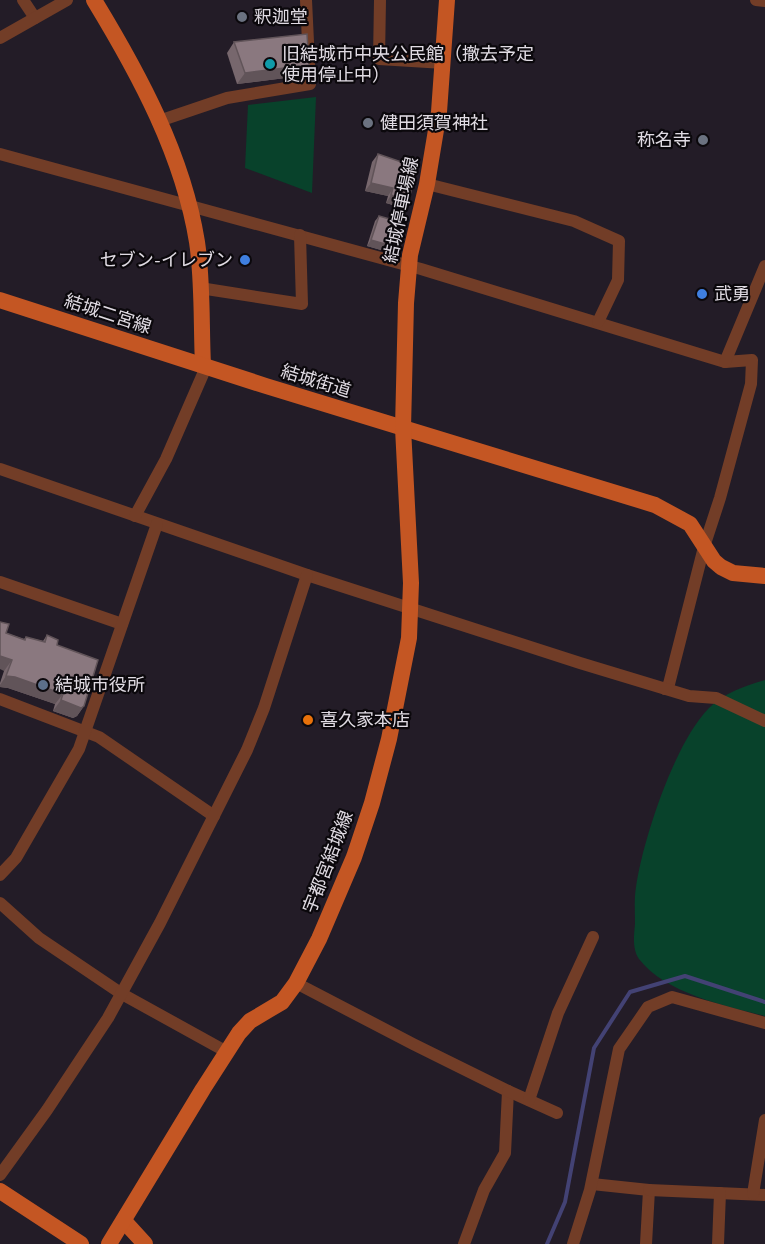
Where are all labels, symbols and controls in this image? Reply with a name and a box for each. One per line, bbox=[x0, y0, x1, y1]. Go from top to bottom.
place label: 釈迦堂 bbox=[254, 6, 308, 28]
marker: 釈迦堂 bbox=[235, 10, 249, 24]
place label: 旧結城市中央公民館（撤去予定 使用停止中） bbox=[282, 43, 534, 86]
marker: 旧結城市中央公民館（撤去予定 使用停止中） bbox=[263, 57, 277, 71]
place label: 健田須賀神社 bbox=[380, 112, 488, 134]
marker: 健田須賀神社 bbox=[361, 116, 375, 130]
place label: 称名寺 bbox=[637, 129, 691, 151]
marker: 称名寺 bbox=[696, 133, 710, 147]
street label: 結城停車場線 bbox=[379, 155, 423, 265]
place label: セブン-イレブン bbox=[100, 249, 233, 271]
marker: セブン-イレブン bbox=[238, 253, 252, 267]
place label: 武勇 bbox=[714, 283, 750, 305]
marker: 武勇 bbox=[695, 287, 709, 301]
street label: 結城二宮線 bbox=[62, 290, 154, 338]
street label: 結城街道 bbox=[278, 360, 354, 402]
place label: 結城市役所 bbox=[55, 674, 145, 696]
marker: 結城市役所 bbox=[36, 678, 50, 692]
place label: 喜久家本店 bbox=[320, 709, 410, 731]
marker: 喜久家本店 bbox=[301, 713, 315, 727]
street label: 宇都宮結城線 bbox=[298, 808, 358, 916]

